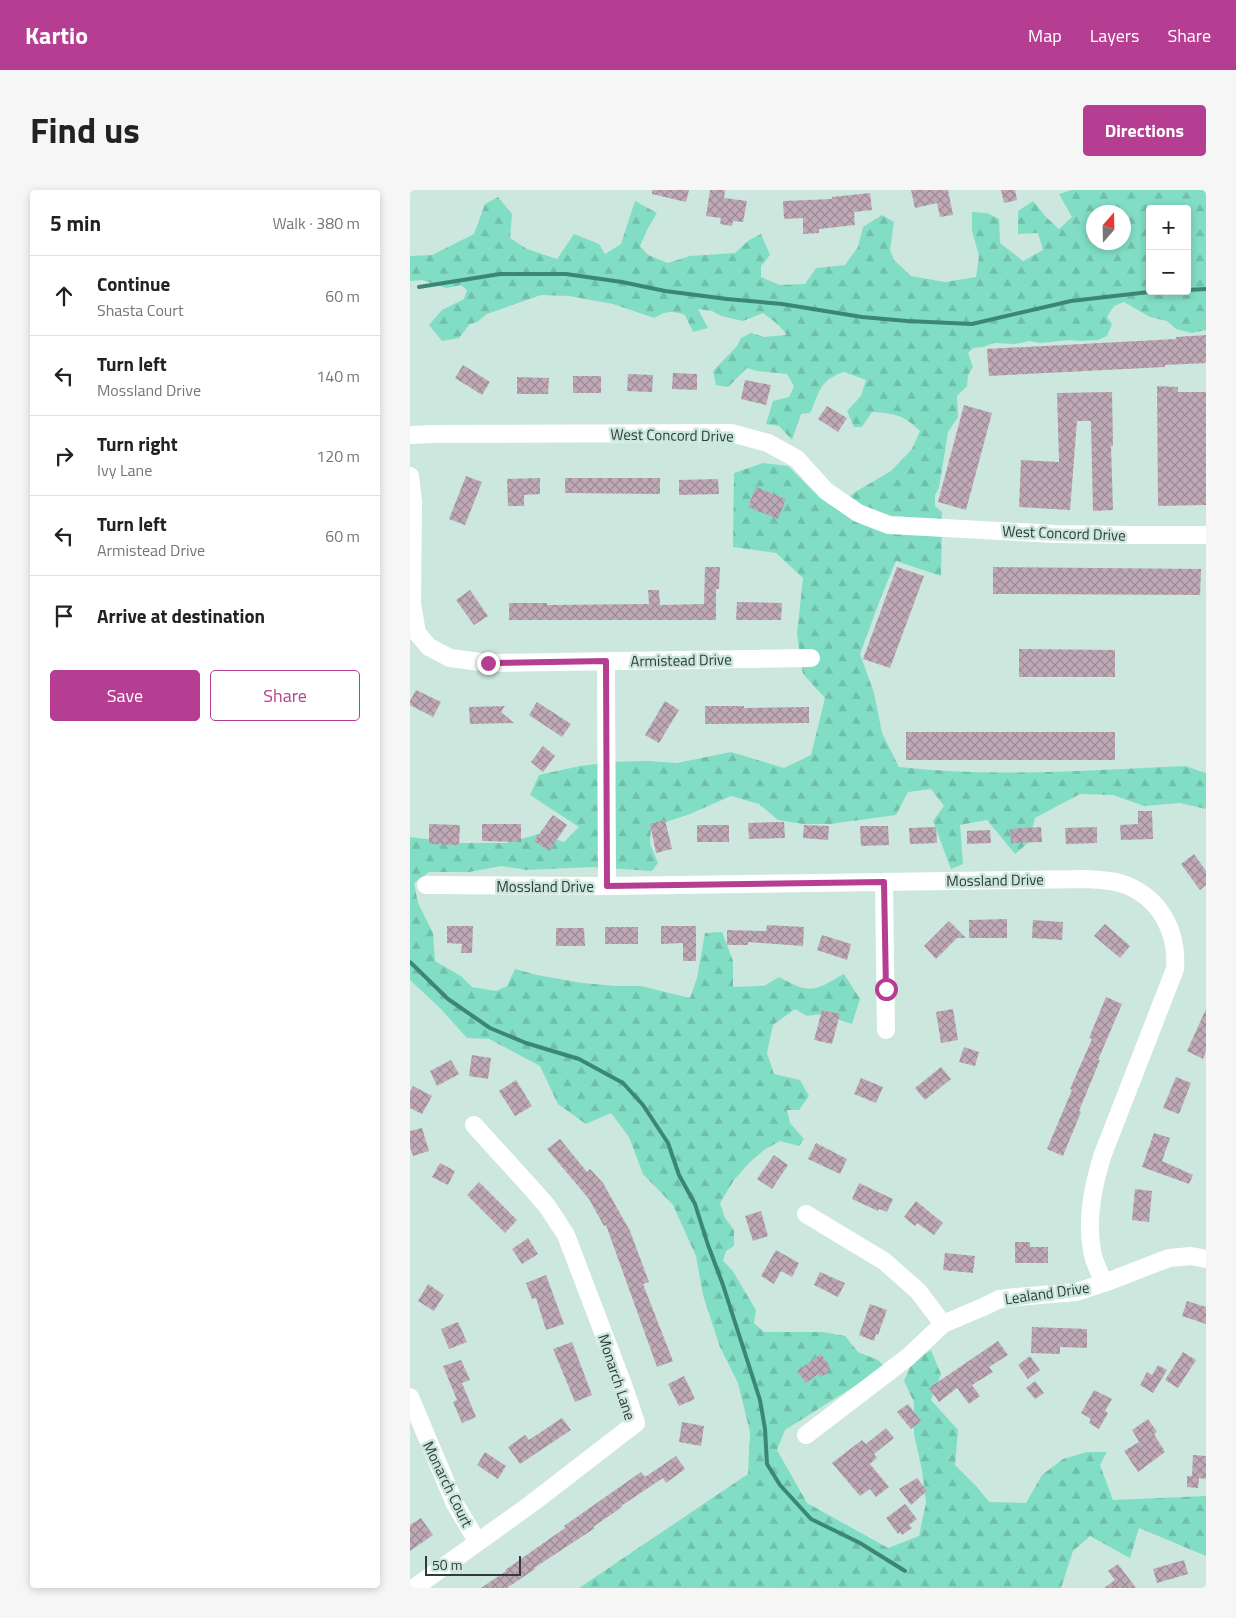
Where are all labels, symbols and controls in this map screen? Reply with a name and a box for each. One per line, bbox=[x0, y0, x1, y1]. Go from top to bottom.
text: Kartio bbox=[25, 17, 88, 53]
text: Map bbox=[1028, 22, 1062, 49]
text: Layers bbox=[1090, 22, 1139, 49]
text: Share bbox=[1167, 22, 1211, 49]
text: Find us bbox=[30, 103, 140, 157]
button: Directions bbox=[1083, 105, 1206, 156]
north arrow bbox=[1086, 205, 1131, 250]
map controls bbox=[1146, 205, 1191, 295]
button: + bbox=[1146, 205, 1191, 250]
text: 5 min bbox=[50, 207, 101, 239]
text: Walk · 380 m bbox=[272, 211, 360, 235]
button: − bbox=[1146, 250, 1191, 295]
text: Continue bbox=[97, 269, 170, 298]
icon: ahead bbox=[50, 282, 78, 310]
text: 60 m bbox=[325, 284, 360, 308]
text: Shasta Court bbox=[97, 298, 184, 322]
text: Turn left bbox=[97, 349, 167, 378]
icon: left bbox=[50, 362, 78, 390]
text: 140 m bbox=[316, 364, 360, 388]
text: Mossland Drive bbox=[97, 378, 201, 402]
street label: West Concord Drive bbox=[610, 422, 734, 448]
text: Turn right bbox=[97, 429, 178, 458]
icon: right bbox=[50, 442, 78, 470]
text: 120 m bbox=[316, 444, 360, 468]
text: Ivy Lane bbox=[97, 458, 152, 482]
text: Turn left bbox=[97, 509, 167, 538]
street label: West Concord Drive bbox=[1002, 519, 1126, 547]
icon: left bbox=[50, 522, 78, 550]
text: 60 m bbox=[325, 524, 360, 548]
text: Armistead Drive bbox=[97, 538, 205, 562]
text: Arrive at destination bbox=[97, 601, 265, 630]
icon: arrive bbox=[50, 602, 78, 630]
street label: Armistead Drive bbox=[630, 648, 732, 672]
route end bbox=[477, 652, 500, 675]
button: Save bbox=[50, 670, 200, 721]
button: Share bbox=[210, 670, 360, 721]
street label: Mossland Drive bbox=[946, 868, 1044, 892]
street label: Mossland Drive bbox=[496, 875, 594, 898]
route start bbox=[875, 978, 898, 1001]
street label: Lealand Drive bbox=[1003, 1276, 1091, 1310]
street label: Monarch Lane bbox=[592, 1331, 642, 1423]
street label: Monarch Court bbox=[417, 1437, 479, 1532]
scale bar bbox=[425, 1553, 521, 1576]
text: 50 m bbox=[432, 1554, 462, 1575]

